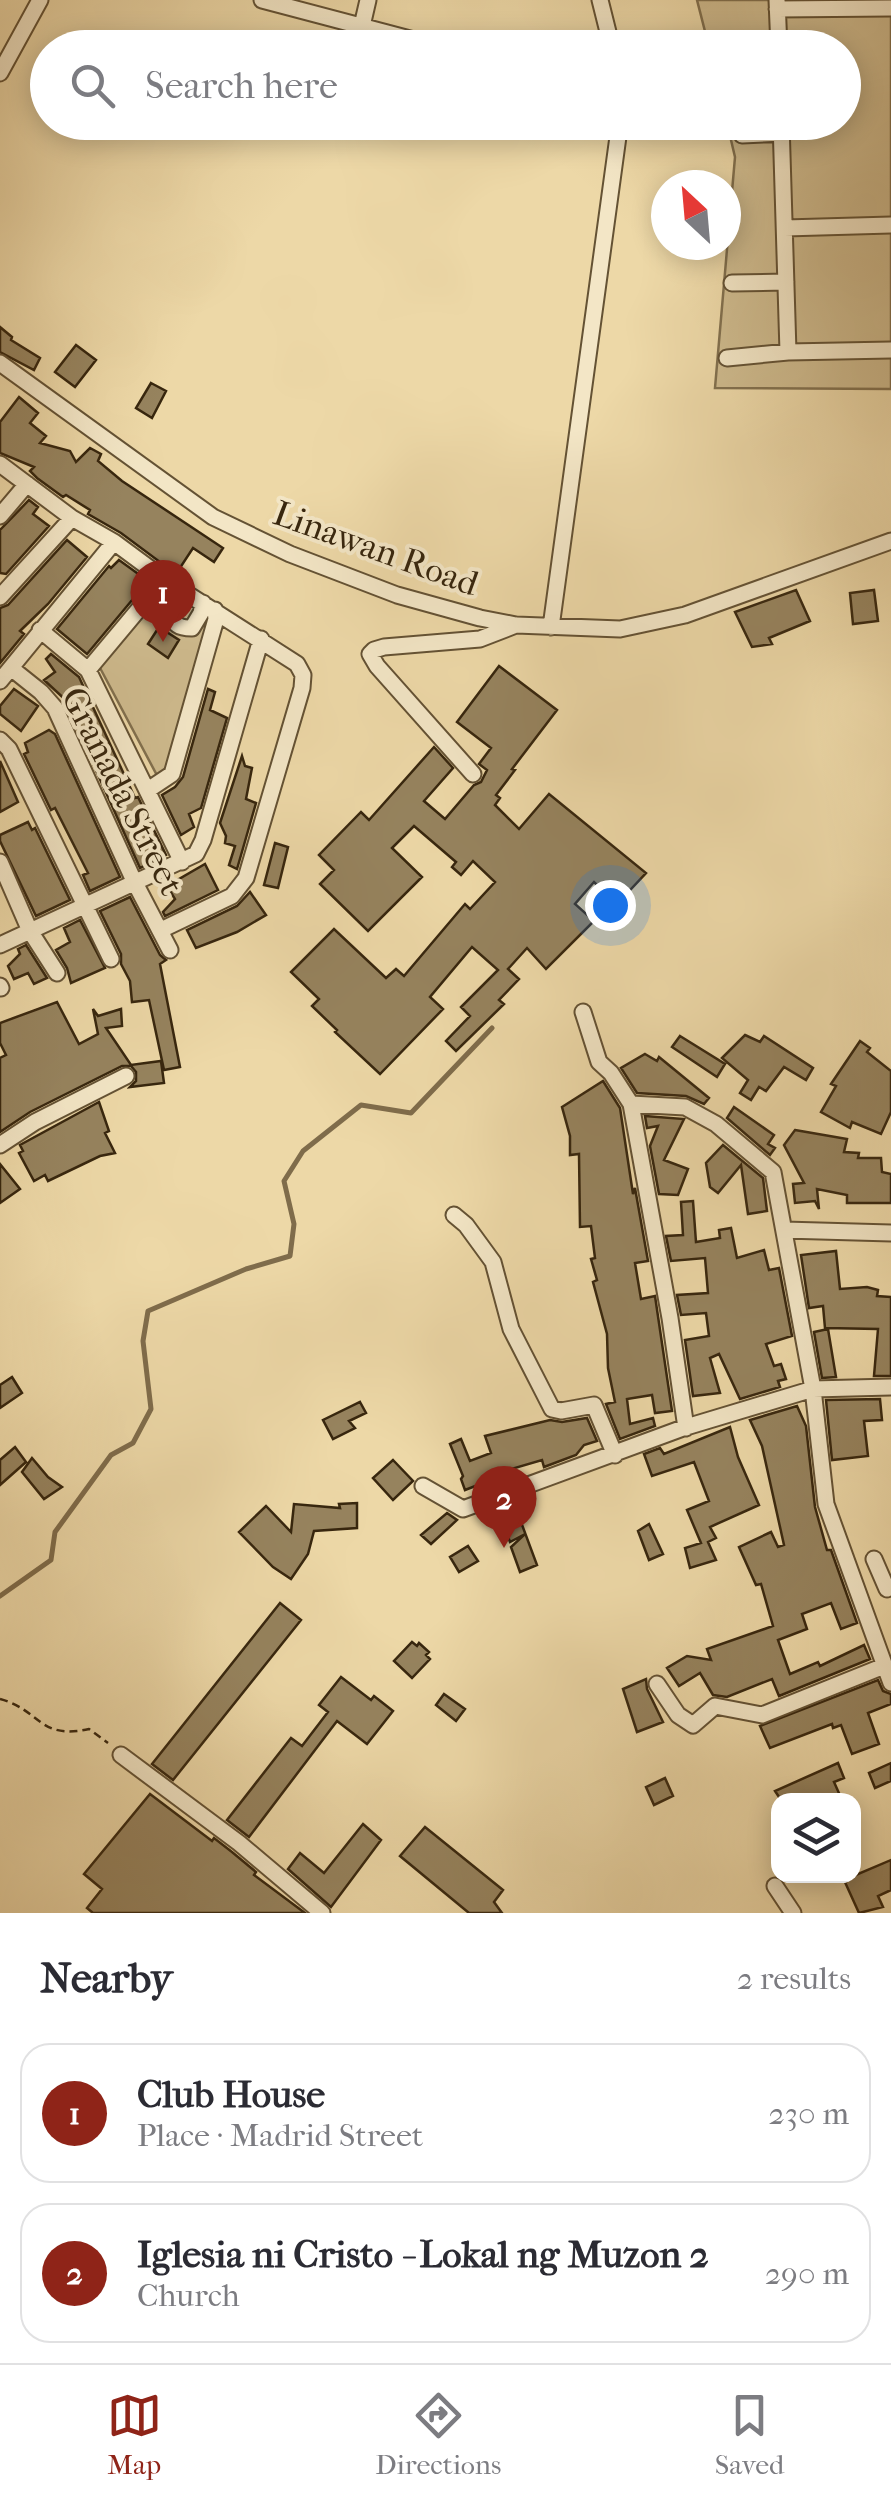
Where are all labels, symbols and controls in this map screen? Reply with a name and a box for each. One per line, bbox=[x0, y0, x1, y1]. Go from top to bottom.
search box bbox=[30, 30, 861, 140]
icon: search bbox=[65, 58, 120, 113]
text: Search here bbox=[145, 63, 338, 108]
north arrow bbox=[651, 170, 741, 260]
street label: Linawan Road bbox=[268, 492, 485, 605]
pin: 1 bbox=[130, 560, 196, 642]
street label: Granada Street bbox=[53, 681, 193, 902]
your location bbox=[585, 880, 636, 931]
pin: 2 bbox=[472, 1466, 536, 1548]
map controls bbox=[771, 1793, 861, 1883]
button: layers bbox=[771, 1793, 861, 1883]
text: Nearby bbox=[40, 1954, 172, 2003]
text: 2 results bbox=[737, 1960, 851, 1997]
text: Club House bbox=[137, 2072, 325, 2117]
text: 1 bbox=[69, 2095, 80, 2132]
text: 230 m bbox=[768, 2095, 849, 2132]
text: Place · Madrid Street bbox=[137, 2117, 423, 2154]
text: Iglesia ni Cristo - Lokal ng Muzon 2 bbox=[137, 2232, 709, 2277]
text: 2 bbox=[66, 2255, 83, 2292]
text: 290 m bbox=[765, 2255, 849, 2292]
text: Church bbox=[137, 2277, 240, 2314]
tab: Map bbox=[107, 2388, 162, 2481]
tab: Directions bbox=[375, 2388, 501, 2481]
tab: Saved bbox=[715, 2388, 784, 2481]

